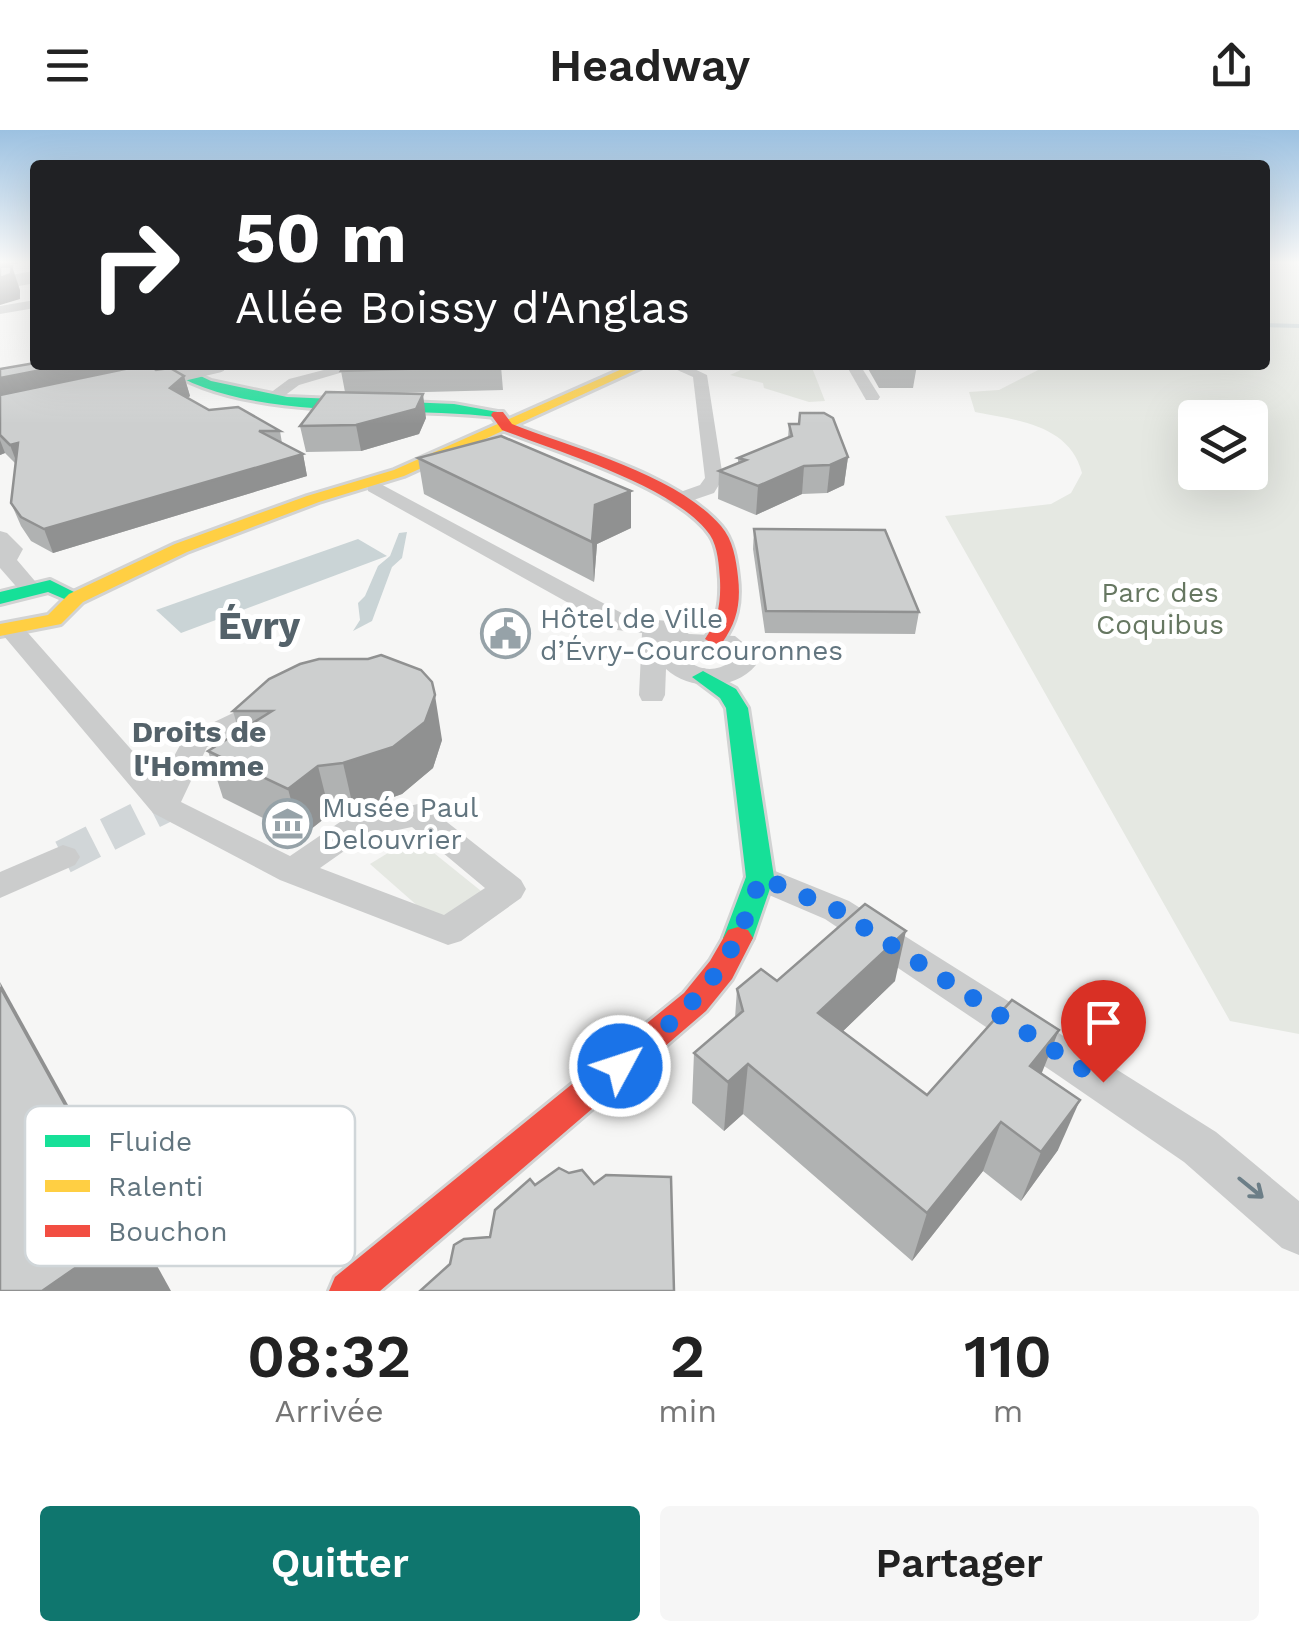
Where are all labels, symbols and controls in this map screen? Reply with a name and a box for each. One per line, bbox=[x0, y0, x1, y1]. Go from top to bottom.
icon: menu bbox=[40, 38, 95, 93]
icon: share bbox=[1204, 38, 1259, 93]
text: Headway bbox=[549, 39, 750, 92]
text: 50 m bbox=[235, 197, 407, 279]
icon: right bbox=[70, 200, 200, 330]
text: Allée Boissy d'Anglas bbox=[235, 281, 690, 334]
map controls bbox=[1178, 400, 1268, 490]
button: layers bbox=[1178, 400, 1268, 490]
park label: Parc des Coquibus bbox=[1096, 576, 1224, 641]
place label: Hôtel de Ville d’Évry-Courcouronnes bbox=[540, 602, 843, 667]
district label: Évry bbox=[218, 604, 301, 648]
public building icon: Hôtel de Ville d’Évry-Courcouronnes bbox=[479, 608, 531, 660]
district label: Droits de l'Homme bbox=[132, 714, 266, 783]
place label: Musée Paul Delouvrier bbox=[322, 791, 479, 856]
museum icon: Musée Paul Delouvrier bbox=[261, 797, 313, 849]
pin bbox=[1061, 980, 1146, 1083]
icon: arrive bbox=[1076, 995, 1131, 1050]
position arrow bbox=[568, 1014, 672, 1118]
legend bbox=[25, 1106, 355, 1266]
text: Fluide bbox=[108, 1125, 192, 1158]
text: Ralenti bbox=[108, 1170, 204, 1203]
one-way arrow bbox=[1237, 1177, 1263, 1199]
text: Bouchon bbox=[108, 1215, 228, 1248]
text: 08:32 bbox=[247, 1321, 411, 1392]
text: 2 bbox=[670, 1321, 705, 1392]
text: 110 bbox=[964, 1321, 1052, 1392]
text: Arrivée bbox=[274, 1392, 384, 1430]
text: min bbox=[658, 1392, 717, 1430]
text: m bbox=[993, 1392, 1023, 1430]
button: Quitter bbox=[40, 1506, 640, 1621]
button: Partager bbox=[660, 1506, 1259, 1621]

